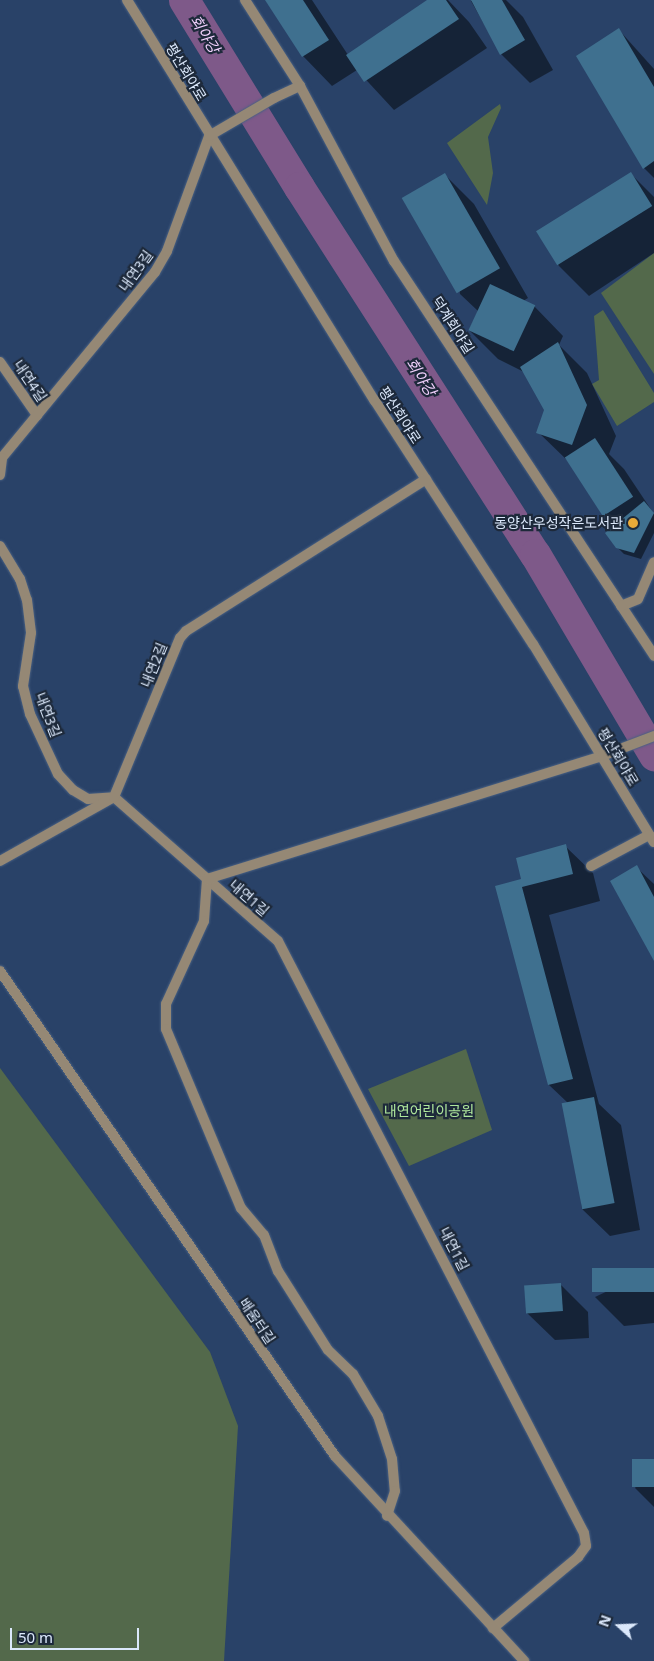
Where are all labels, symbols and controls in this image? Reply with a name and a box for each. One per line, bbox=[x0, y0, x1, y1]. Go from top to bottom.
water label: 회야강 bbox=[186, 12, 224, 56]
street label: 평산회야로 bbox=[162, 40, 210, 104]
street label: 내연3길 bbox=[115, 247, 157, 295]
street label: 덕계회야길 bbox=[428, 293, 478, 357]
water label: 회야강 bbox=[402, 355, 440, 399]
street label: 내연4길 bbox=[10, 357, 50, 405]
street label: 평산회야로 bbox=[375, 383, 425, 447]
place label: 동양산우성작은도서관 bbox=[494, 515, 623, 531]
marker: 동양산우성작은도서관 bbox=[627, 517, 639, 529]
street label: 내연2길 bbox=[137, 640, 171, 690]
street label: 내연3길 bbox=[32, 690, 64, 740]
street label: 평산회야로 bbox=[594, 725, 642, 789]
street label: 내연1길 bbox=[226, 876, 272, 920]
park label: 내연어린이공원 bbox=[384, 1103, 474, 1119]
street label: 내연1길 bbox=[436, 1224, 472, 1274]
street label: 배움터길 bbox=[236, 1295, 278, 1347]
north arrow bbox=[594, 1601, 644, 1651]
text: N bbox=[594, 1612, 615, 1629]
scale bar bbox=[12, 1618, 141, 1650]
text: 50 m bbox=[18, 1627, 53, 1647]

